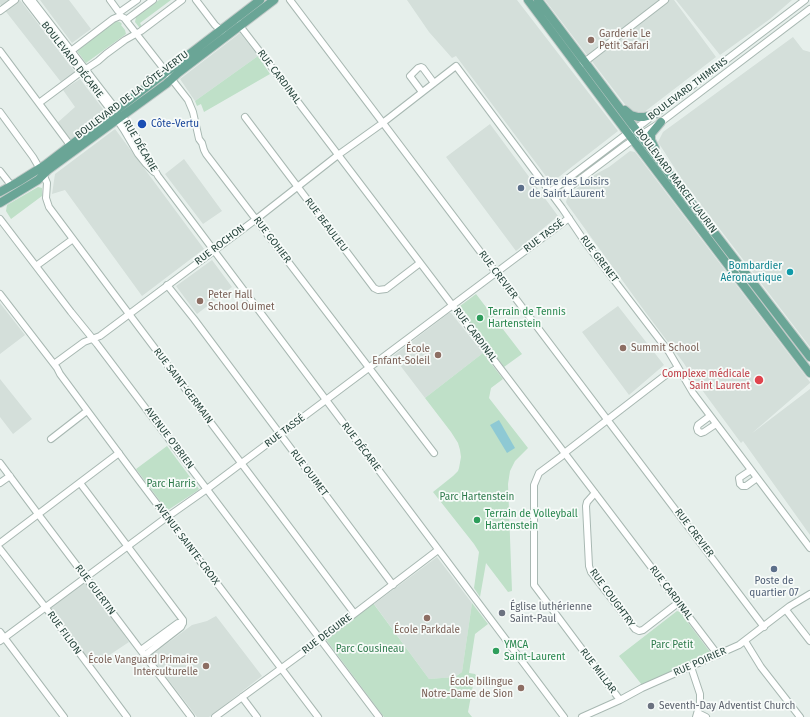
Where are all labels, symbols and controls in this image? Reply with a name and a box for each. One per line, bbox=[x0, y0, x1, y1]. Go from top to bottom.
street label: BOULEVARD DÉCARIE bbox=[38, 19, 106, 101]
place label: Garderie Le Petit Safari bbox=[599, 28, 651, 52]
marker: Garderie Le Petit Safari bbox=[586, 35, 596, 45]
street label: RUE CARDINAL bbox=[255, 47, 303, 107]
street label: BOULEVARD DE LA CÔTE-VERTU bbox=[73, 48, 191, 142]
street label: BOULEVARD THIMENS bbox=[646, 55, 730, 123]
street label: RUE DÉCARIE bbox=[120, 118, 160, 174]
marker: Côte-Vertu bbox=[136, 118, 148, 130]
place label: Côte-Vertu bbox=[151, 118, 199, 130]
street label: BOULEVARD MARCEL-LAURIN bbox=[633, 126, 719, 236]
place label: Centre des Loisirs de Saint-Laurent bbox=[529, 176, 609, 200]
marker: Centre des Loisirs de Saint-Laurent bbox=[516, 183, 526, 193]
street label: RUE BEAULIEU bbox=[302, 196, 350, 254]
street label: RUE GOHIER bbox=[251, 214, 293, 266]
street label: RUE TASSÉ bbox=[522, 217, 566, 255]
street label: RUE ROCHON bbox=[193, 222, 247, 268]
street label: RUE GRENET bbox=[577, 233, 621, 285]
street label: RUE CREVIER bbox=[476, 248, 520, 302]
place label: Bombardier Aéronautique bbox=[721, 260, 782, 284]
marker: Bombardier Aéronautique bbox=[785, 267, 795, 277]
place label: Peter Hall School Ouimet bbox=[208, 289, 275, 312]
marker: Peter Hall School Ouimet bbox=[195, 296, 205, 306]
street label: RUE CARDINAL bbox=[451, 305, 499, 365]
place label: Terrain de Tennis Hartenstein bbox=[488, 306, 566, 330]
marker: Terrain de Tennis Hartenstein bbox=[475, 313, 485, 323]
place label: Summit School bbox=[631, 342, 699, 354]
place label: École Enfant-Soleil bbox=[372, 343, 430, 366]
marker: Summit School bbox=[618, 343, 628, 353]
street label: RUE SAINT-GERMAIN bbox=[151, 346, 215, 426]
marker: École Enfant-Soleil bbox=[433, 350, 443, 360]
place label: Complexe médicale Saint Laurent bbox=[662, 368, 750, 392]
marker: Complexe médicale Saint Laurent bbox=[753, 374, 765, 386]
street label: AVENUE O'BRIEN bbox=[142, 405, 196, 471]
street label: RUE TASSÉ bbox=[263, 412, 307, 450]
street label: RUE DÉCARIE bbox=[339, 420, 383, 474]
street label: RUE OUIMET bbox=[288, 447, 330, 499]
park label: Parc Harris bbox=[146, 478, 196, 490]
park label: Parc Hartenstein bbox=[440, 491, 514, 503]
street label: AVENUE SAINTE-CROIX bbox=[152, 500, 222, 588]
street label: RUE CREVIER bbox=[672, 506, 716, 560]
place label: Terrain de Volleyball Hartenstein bbox=[485, 508, 578, 532]
marker: Terrain de Volleyball Hartenstein bbox=[472, 515, 482, 525]
street label: RUE GUERTIN bbox=[72, 563, 118, 617]
street label: RUE CARDINAL bbox=[647, 563, 695, 623]
marker: Poste de quartier 07 bbox=[769, 564, 779, 574]
street label: RUE COUGHTRY bbox=[587, 567, 637, 629]
place label: Poste de quartier 07 bbox=[749, 575, 799, 598]
place label: Église luthérienne Saint-Paul bbox=[510, 601, 592, 624]
marker: Église luthérienne Saint-Paul bbox=[497, 608, 507, 618]
street label: RUE FILION bbox=[44, 609, 84, 657]
street label: RUE DEGUIRE bbox=[300, 611, 354, 657]
marker: École Parkdale bbox=[422, 613, 432, 623]
place label: École Parkdale bbox=[394, 624, 460, 636]
place label: YMCA Saint-Laurent bbox=[504, 639, 565, 662]
park label: Parc Petit bbox=[651, 639, 693, 651]
park label: Parc Cousineau bbox=[336, 643, 404, 655]
street label: RUE POIRIER bbox=[672, 645, 728, 679]
marker: YMCA Saint-Laurent bbox=[491, 646, 501, 656]
street label: RUE MILLAR bbox=[577, 646, 619, 696]
place label: École Vanguard Primaire Interculturelle bbox=[88, 654, 198, 678]
marker: École Vanguard Primaire Interculturelle bbox=[201, 661, 211, 671]
place label: École bilingue Notre-Dame de Sion bbox=[421, 676, 513, 700]
marker: École bilingue Notre-Dame de Sion bbox=[516, 683, 526, 693]
place label: Seventh-Day Adventist Church bbox=[659, 700, 795, 712]
marker: Seventh-Day Adventist Church bbox=[646, 701, 656, 711]

